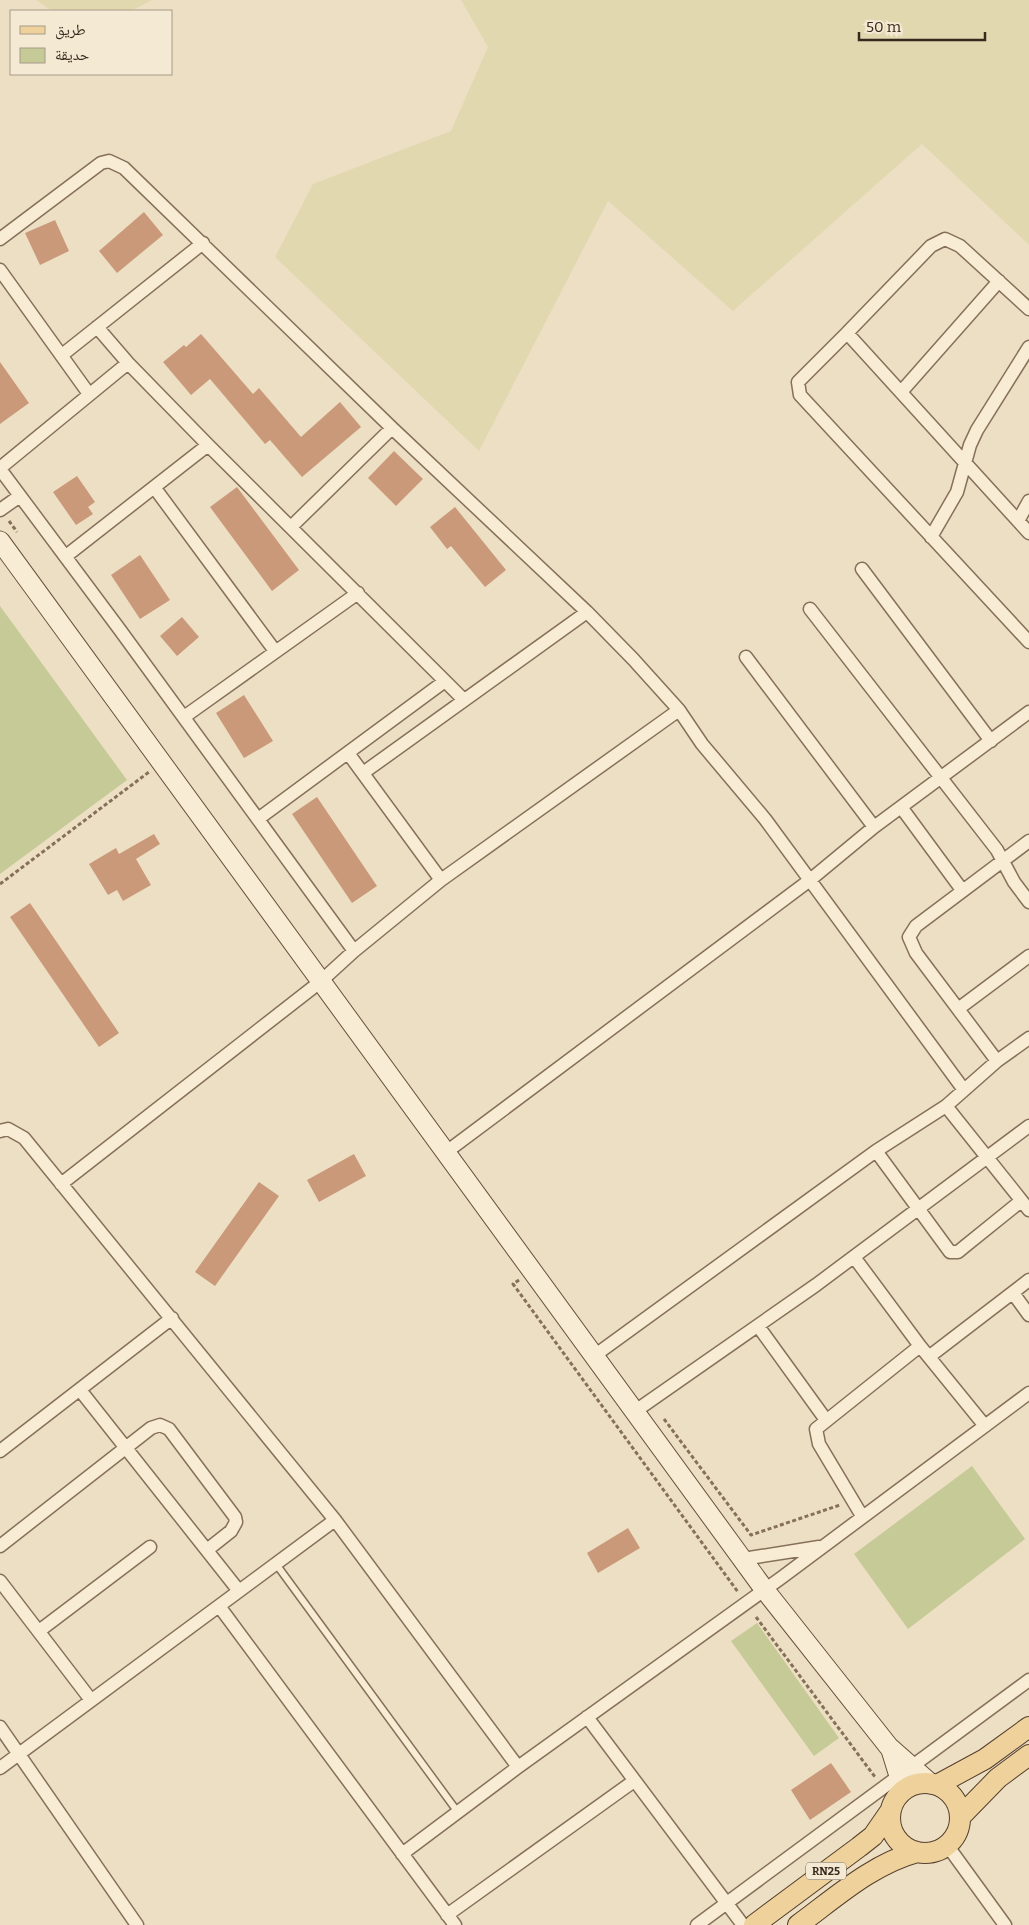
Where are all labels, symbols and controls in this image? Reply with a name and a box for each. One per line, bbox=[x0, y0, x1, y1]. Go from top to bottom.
legend bbox=[10, 10, 172, 75]
scale bar bbox=[859, 10, 985, 42]
text: 50 m bbox=[866, 18, 902, 36]
text: طريق bbox=[55, 21, 86, 40]
text: حديقة bbox=[55, 46, 90, 64]
road number: RN25 bbox=[806, 1862, 846, 1880]

